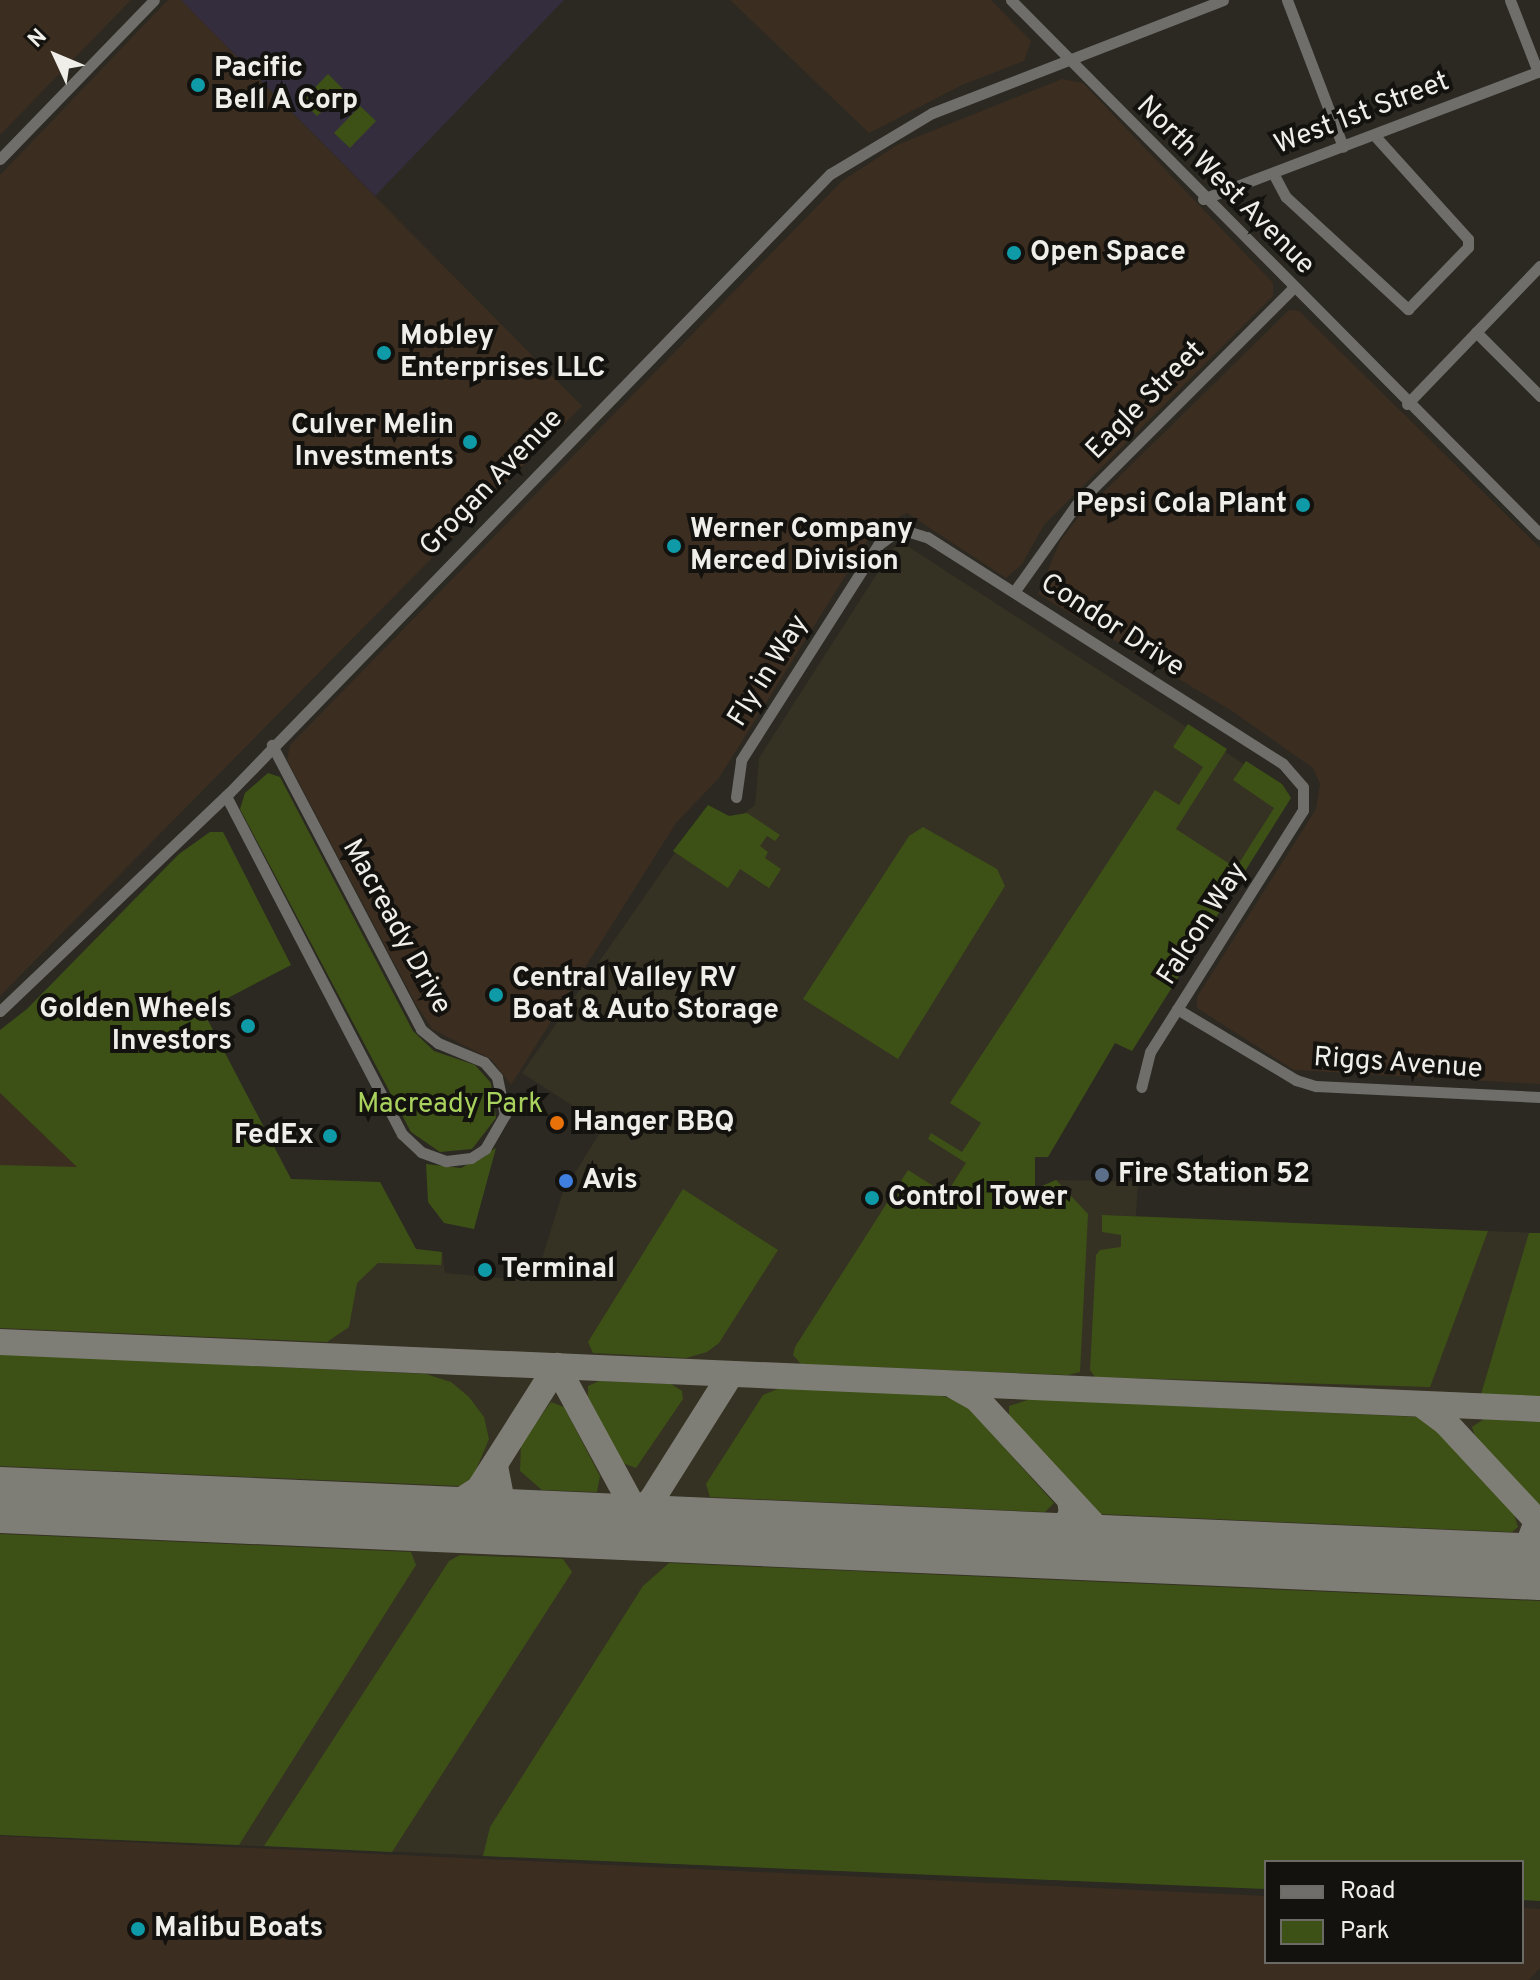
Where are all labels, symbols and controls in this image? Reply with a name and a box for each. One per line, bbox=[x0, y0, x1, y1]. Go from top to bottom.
north arrow bbox=[16, 16, 96, 96]
text: N bbox=[23, 24, 54, 54]
place label: Pacific Bell A Corp bbox=[214, 52, 360, 118]
street label: West 1st Street bbox=[1270, 65, 1454, 163]
marker: Pacific Bell A Corp bbox=[189, 76, 207, 94]
street label: North West Avenue bbox=[1128, 89, 1322, 283]
place label: Open Space bbox=[1030, 236, 1186, 270]
marker: Open Space bbox=[1005, 244, 1023, 262]
place label: Mobley Enterprises LLC bbox=[400, 320, 605, 386]
street label: Eagle Street bbox=[1080, 335, 1212, 467]
marker: Mobley Enterprises LLC bbox=[375, 344, 393, 362]
street label: Grogan Avenue bbox=[413, 402, 571, 564]
place label: Culver Melin Investments bbox=[291, 409, 454, 475]
marker: Culver Melin Investments bbox=[461, 433, 479, 451]
place label: Pepsi Cola Plant bbox=[1076, 488, 1287, 522]
marker: Pepsi Cola Plant bbox=[1294, 496, 1312, 514]
place label: Werner Company Merced Division bbox=[690, 513, 913, 579]
marker: Werner Company Merced Division bbox=[665, 537, 683, 555]
street label: Condor Drive bbox=[1034, 567, 1190, 685]
street label: Fly in Way bbox=[721, 609, 817, 733]
street label: Macready Drive bbox=[334, 834, 458, 1020]
street label: Falcon Way bbox=[1151, 856, 1255, 992]
place label: Central Valley RV Boat & Auto Storage bbox=[512, 962, 780, 1028]
marker: Central Valley RV Boat & Auto Storage bbox=[487, 986, 505, 1004]
place label: Golden Wheels Investors bbox=[39, 993, 232, 1059]
marker: Golden Wheels Investors bbox=[239, 1017, 257, 1035]
street label: Riggs Avenue bbox=[1312, 1041, 1484, 1087]
park label: Macready Park bbox=[357, 1088, 543, 1122]
place label: Hanger BBQ bbox=[573, 1106, 734, 1140]
marker: Hanger BBQ bbox=[548, 1114, 566, 1132]
place label: FedEx bbox=[234, 1119, 314, 1153]
marker: FedEx bbox=[321, 1127, 339, 1145]
place label: Fire Station 52 bbox=[1118, 1158, 1310, 1192]
place label: Avis bbox=[582, 1164, 638, 1198]
marker: Fire Station 52 bbox=[1093, 1166, 1111, 1184]
marker: Avis bbox=[557, 1172, 575, 1190]
place label: Control Tower bbox=[888, 1181, 1068, 1215]
marker: Control Tower bbox=[863, 1189, 881, 1207]
place label: Terminal bbox=[501, 1253, 615, 1287]
marker: Terminal bbox=[476, 1261, 494, 1279]
legend bbox=[1264, 1860, 1524, 1964]
text: Road bbox=[1340, 1877, 1396, 1907]
place label: Malibu Boats bbox=[154, 1912, 323, 1946]
text: Park bbox=[1340, 1917, 1390, 1947]
marker: Malibu Boats bbox=[129, 1920, 147, 1938]

